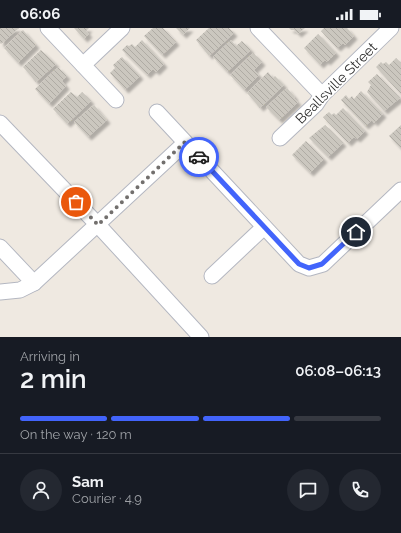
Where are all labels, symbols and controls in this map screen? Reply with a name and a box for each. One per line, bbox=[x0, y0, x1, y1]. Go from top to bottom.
text: 06:06 bbox=[20, 5, 60, 23]
street label: Beallsville Street bbox=[292, 39, 380, 127]
courier bbox=[179, 137, 219, 177]
icon: car bbox=[188, 146, 210, 168]
pin bbox=[59, 185, 93, 219]
icon: bag bbox=[65, 191, 87, 213]
pin bbox=[339, 215, 373, 249]
icon: home bbox=[345, 221, 367, 243]
text: Arriving in bbox=[20, 349, 80, 364]
text: 06:08–06:13 bbox=[295, 362, 381, 380]
text: 2 min bbox=[20, 364, 87, 394]
text: On the way · 120 m bbox=[20, 427, 132, 442]
button: person bbox=[20, 469, 62, 511]
button: chat bbox=[287, 469, 329, 511]
button: phone bbox=[339, 469, 381, 511]
text: Sam bbox=[72, 473, 104, 491]
text: Courier · 4.9 bbox=[72, 491, 142, 506]

